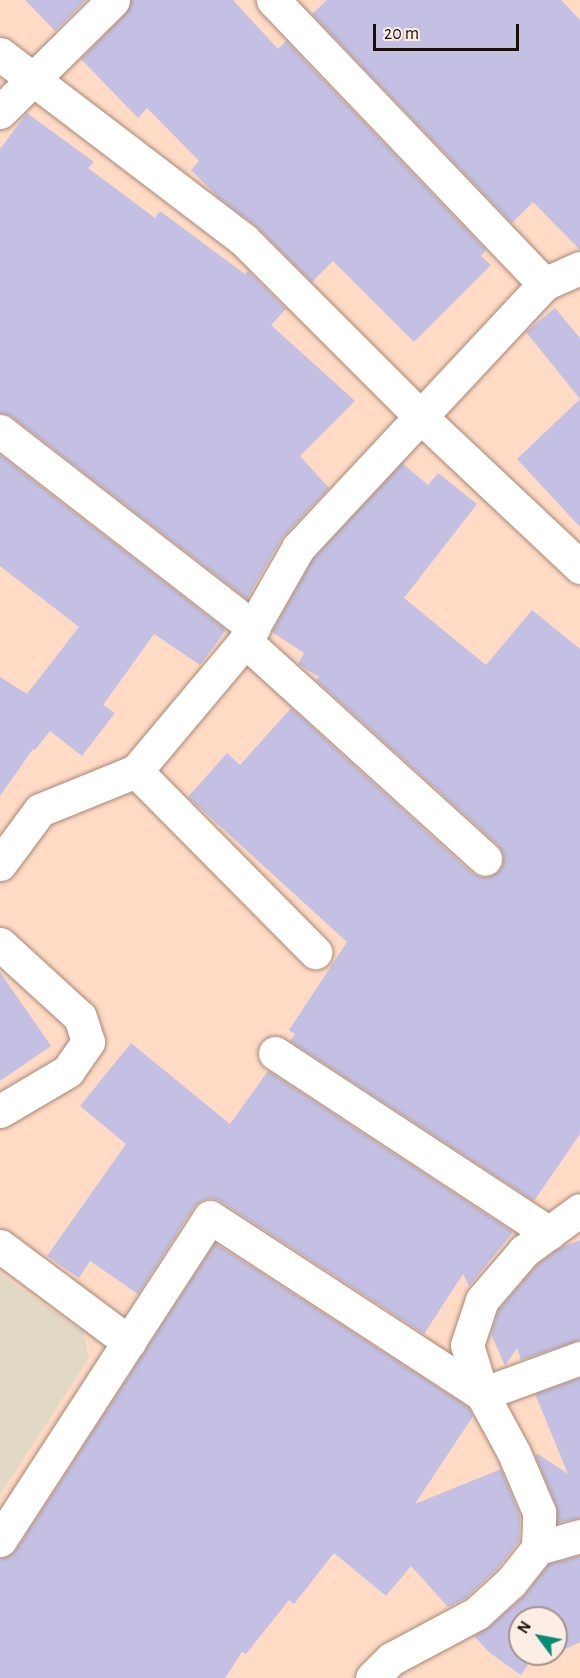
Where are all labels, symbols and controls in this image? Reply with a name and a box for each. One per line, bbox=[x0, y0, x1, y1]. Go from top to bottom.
scale bar bbox=[376, 12, 522, 50]
text: 20 m bbox=[384, 25, 419, 43]
north arrow bbox=[508, 1606, 568, 1666]
text: N bbox=[515, 1619, 534, 1636]

